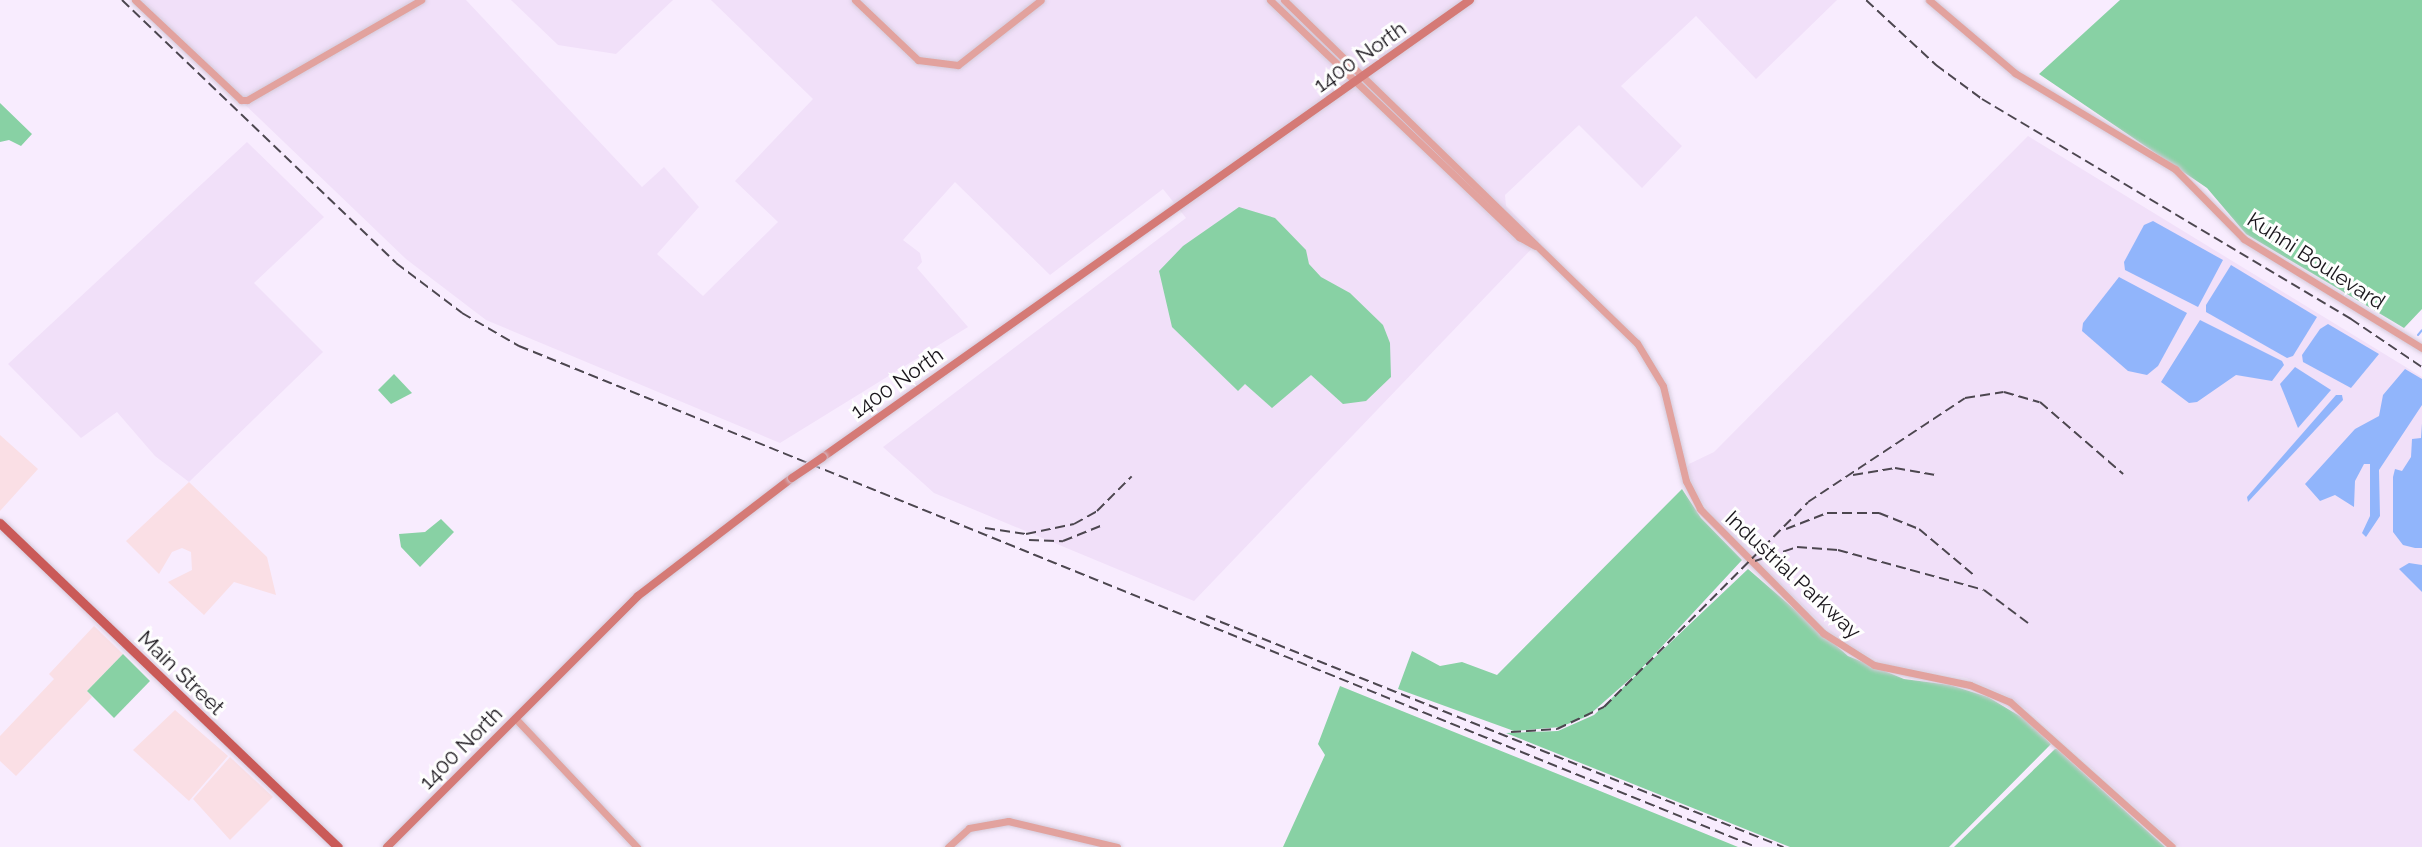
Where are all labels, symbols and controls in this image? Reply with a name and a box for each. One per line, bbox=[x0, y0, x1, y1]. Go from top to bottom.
street label: 1400 North bbox=[1309, 16, 1411, 98]
street label: Kuhni Boulevard bbox=[2242, 207, 2390, 315]
street label: 1400 North bbox=[846, 342, 948, 424]
street label: Industrial Parkway bbox=[1720, 505, 1866, 645]
street label: Main Street bbox=[133, 626, 229, 720]
street label: 1400 North bbox=[414, 701, 508, 795]

